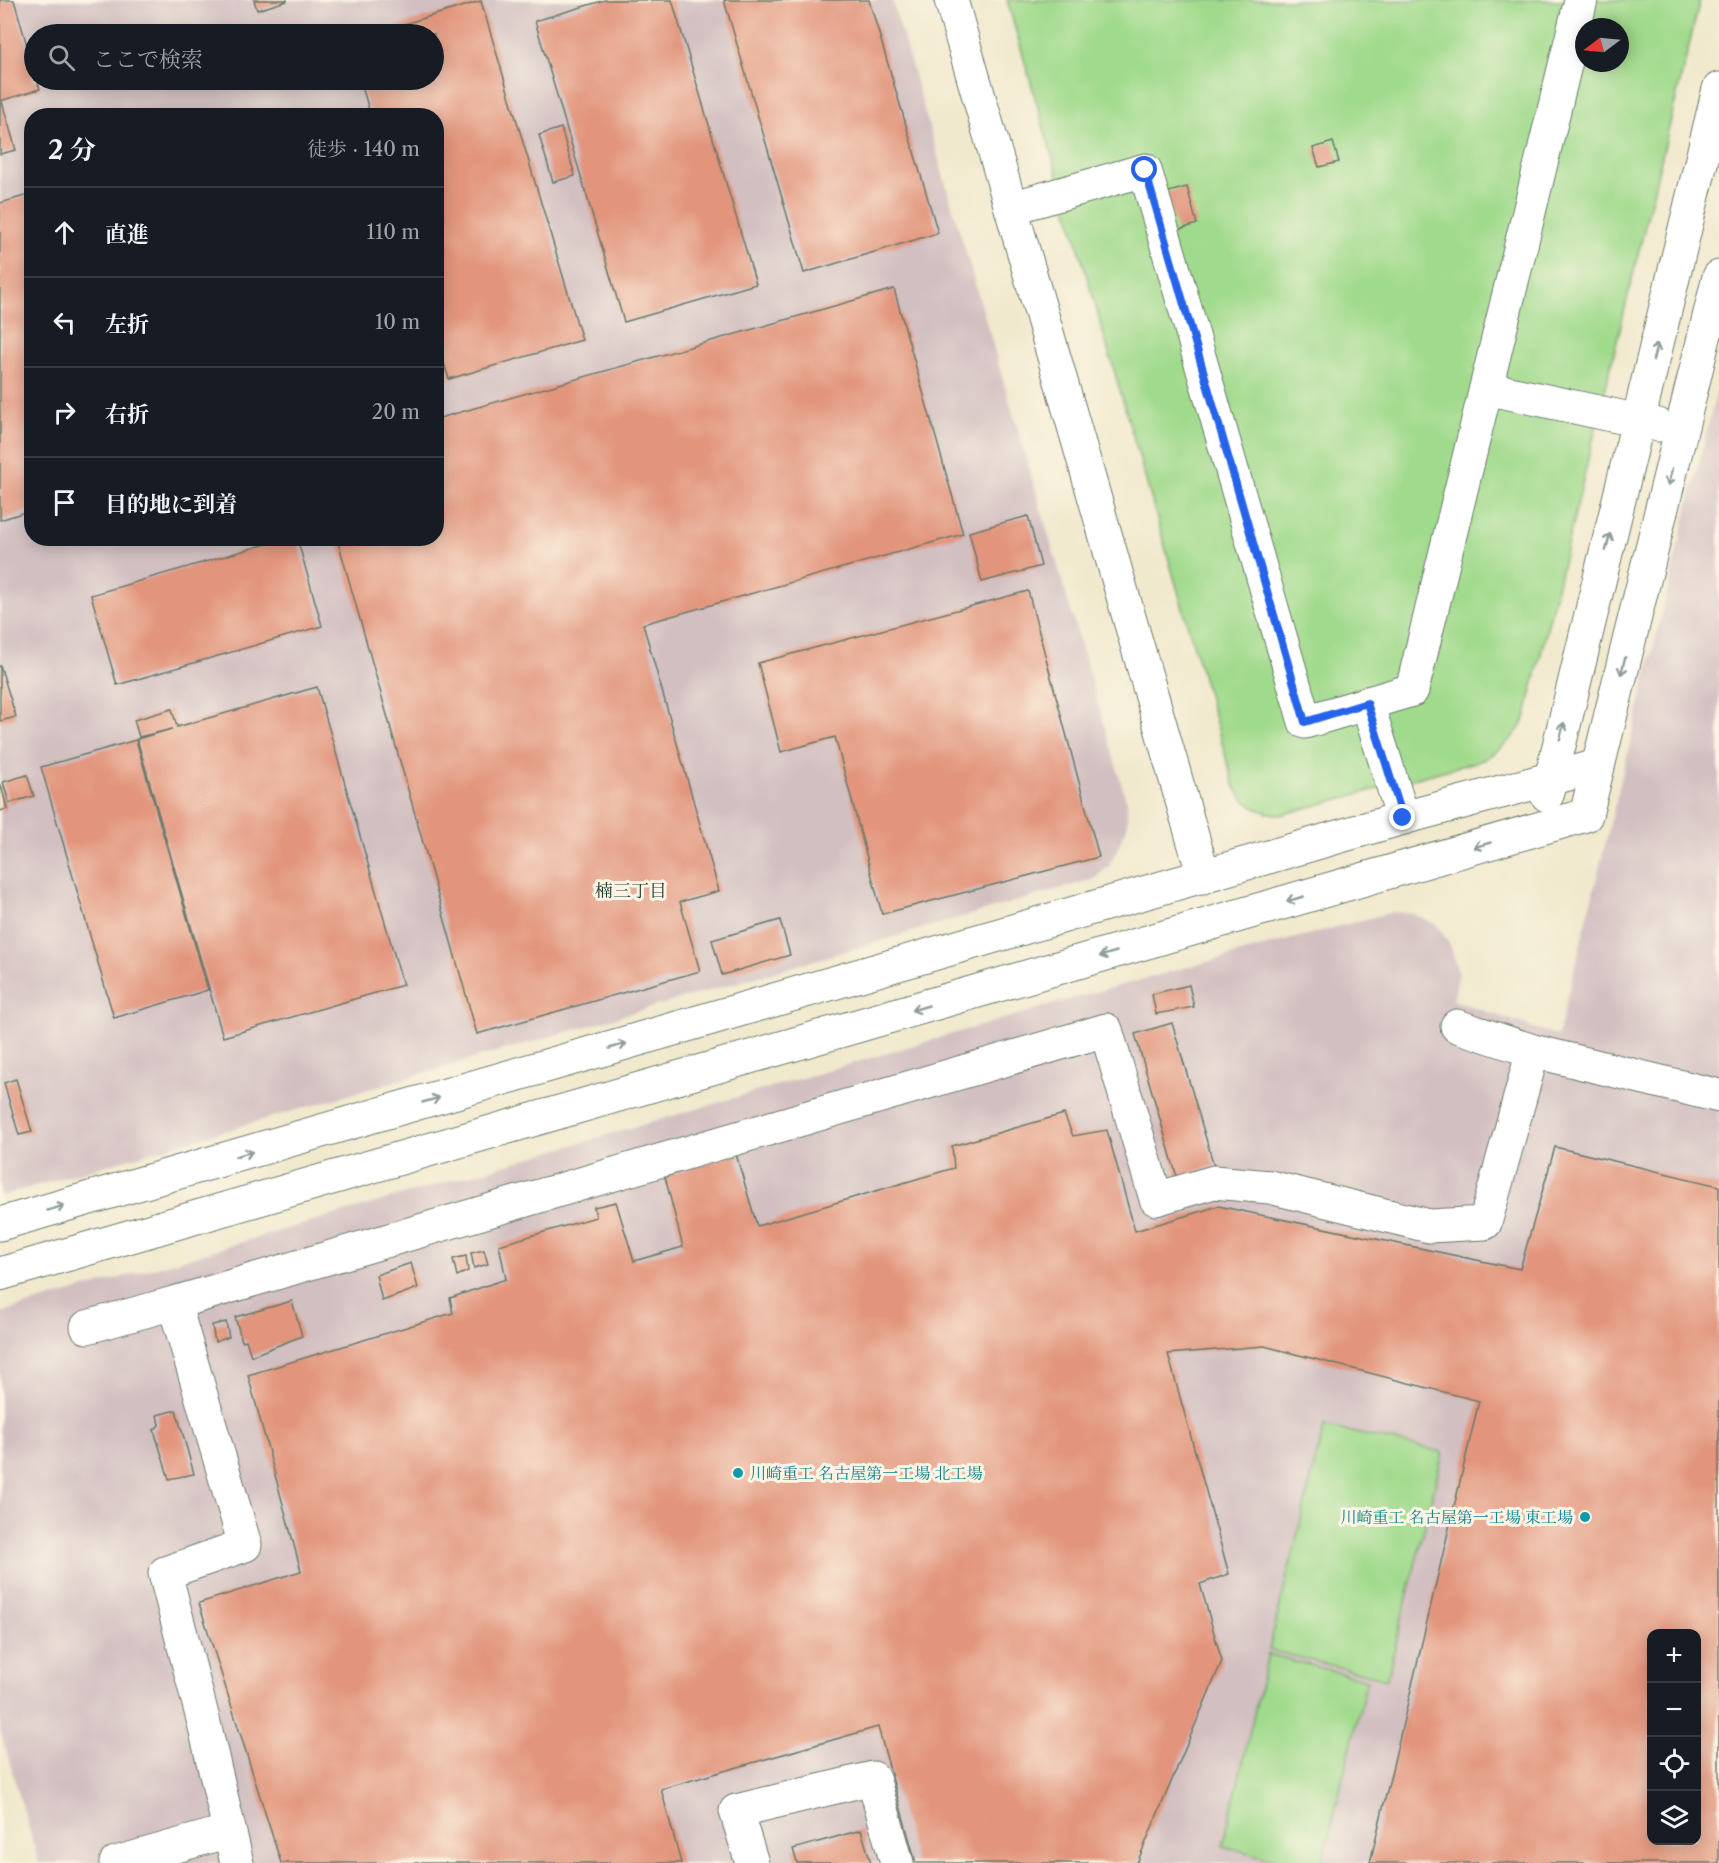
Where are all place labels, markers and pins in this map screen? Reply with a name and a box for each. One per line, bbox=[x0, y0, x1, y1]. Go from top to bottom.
place label: 川崎重工 名古屋第一工場 北工場 bbox=[750, 1463, 983, 1483]
marker: 川崎重工 名古屋第一工場 北工場 bbox=[731, 1466, 745, 1480]
place label: 川崎重工 名古屋第一工場 東工場 bbox=[1340, 1507, 1573, 1527]
marker: 川崎重工 名古屋第一工場 東工場 bbox=[1578, 1510, 1592, 1524]

